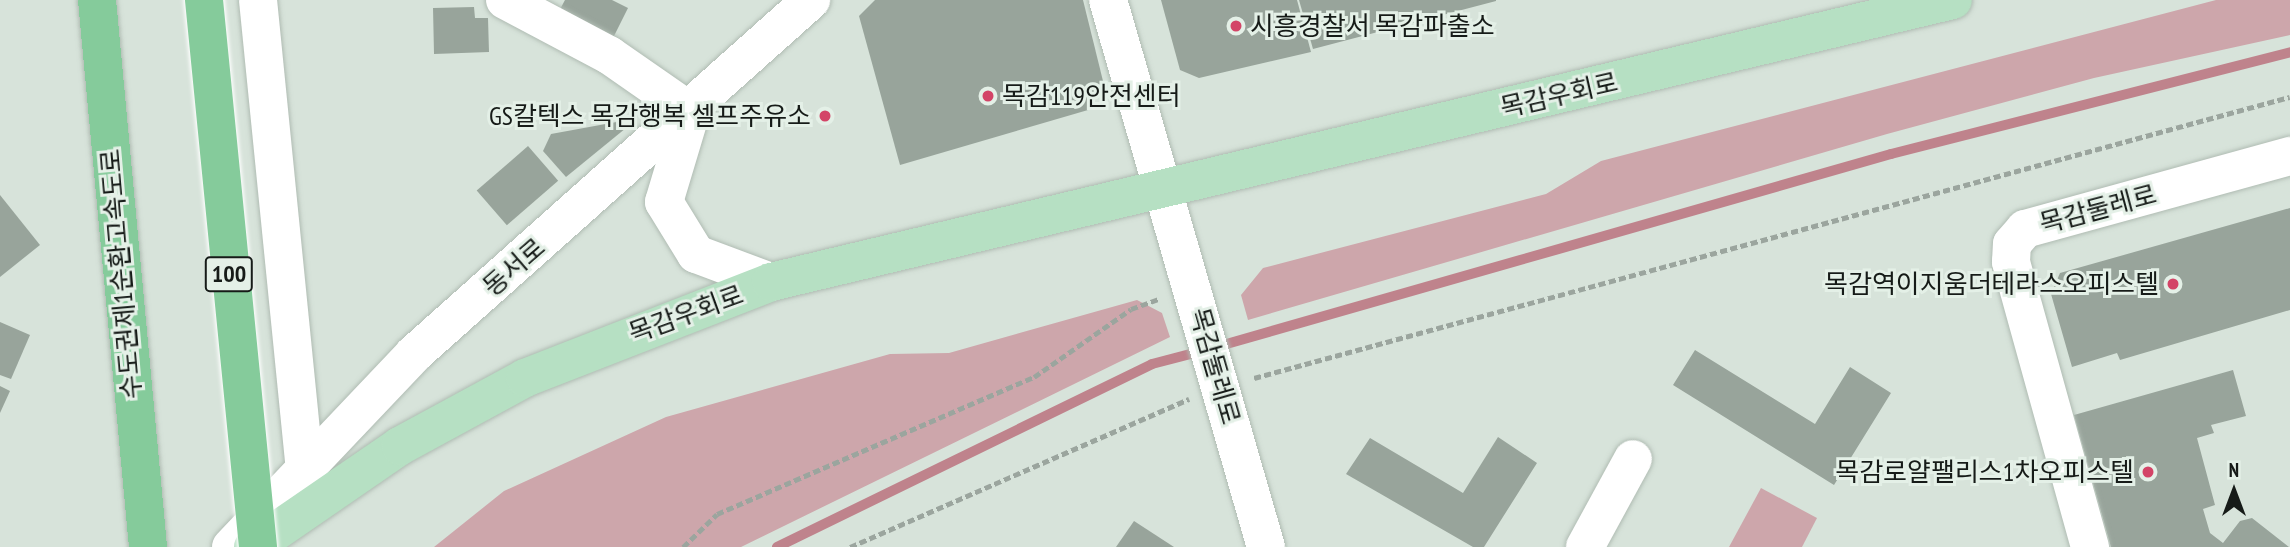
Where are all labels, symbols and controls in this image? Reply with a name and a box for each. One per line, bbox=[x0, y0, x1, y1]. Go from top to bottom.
place label: 시흥경찰서 목감파출소 bbox=[1250, 10, 1495, 42]
marker: 시흥경찰서 목감파출소 bbox=[1228, 18, 1244, 34]
street label: 목감우회로 bbox=[1497, 66, 1621, 124]
place label: 목감119안전센터 bbox=[1002, 80, 1181, 112]
marker: 목감119안전센터 bbox=[980, 88, 996, 104]
place label: GS칼텍스 목감행복 셀프주유소 bbox=[489, 100, 811, 132]
marker: GS칼텍스 목감행복 셀프주유소 bbox=[817, 108, 833, 124]
street label: 수도권제1순환고속도로 bbox=[95, 148, 147, 400]
street label: 목감둘레로 bbox=[2036, 178, 2160, 240]
street label: 동서로 bbox=[477, 232, 551, 302]
road number: 100 bbox=[204, 254, 254, 295]
place label: 목감역이지움더테라스오피스텔 bbox=[1824, 268, 2159, 300]
marker: 목감역이지움더테라스오피스텔 bbox=[2165, 276, 2181, 292]
street label: 목감우회로 bbox=[624, 279, 748, 349]
street label: 목감둘레로 bbox=[1184, 304, 1246, 428]
place label: 목감로얄팰리스1차오피스텔 bbox=[1835, 456, 2134, 488]
north arrow bbox=[2199, 456, 2269, 526]
text: N bbox=[2229, 458, 2239, 482]
marker: 목감로얄팰리스1차오피스텔 bbox=[2140, 464, 2156, 480]

